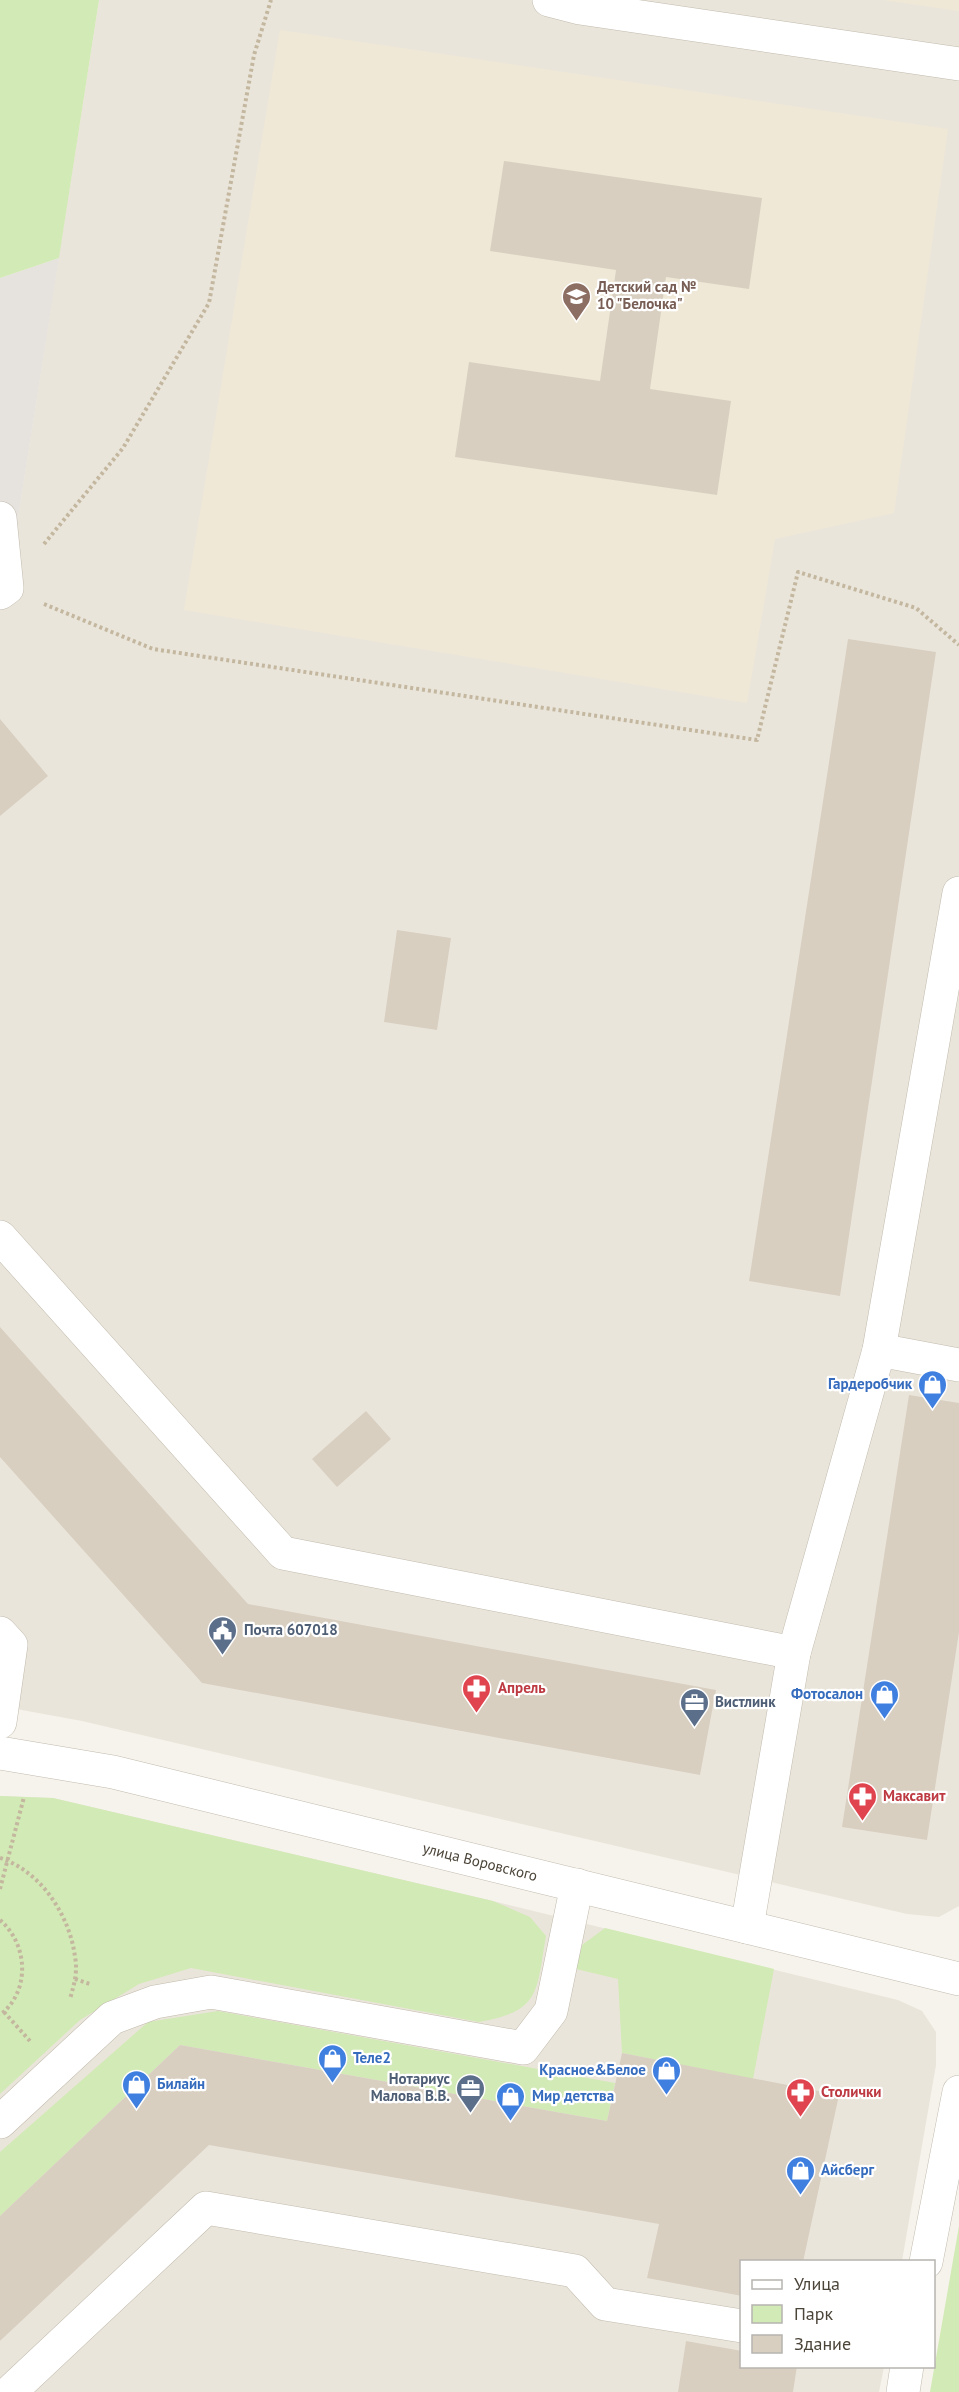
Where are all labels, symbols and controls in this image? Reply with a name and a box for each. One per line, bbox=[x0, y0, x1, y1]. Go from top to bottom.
place label: Детский сад № 10 "Белочка" bbox=[597, 277, 697, 313]
school or university icon: Детский сад № 10 "Белочка" bbox=[560, 280, 592, 322]
shop icon: Гардеробчик bbox=[917, 1368, 949, 1410]
place label: Гардеробчик bbox=[828, 1374, 913, 1393]
public building icon: Почта 607018 bbox=[207, 1614, 239, 1656]
place label: Почта 607018 bbox=[244, 1620, 338, 1639]
pharmacy icon: Апрель bbox=[461, 1672, 493, 1714]
place label: Апрель bbox=[498, 1678, 546, 1697]
shop icon: Фотосалон bbox=[868, 1678, 900, 1720]
place label: Фотосалон bbox=[791, 1684, 863, 1703]
office icon: Вистлинк bbox=[678, 1686, 710, 1728]
place label: Вистлинк bbox=[715, 1692, 776, 1711]
pharmacy icon: Максавит bbox=[846, 1780, 878, 1822]
place label: Максавит bbox=[883, 1786, 946, 1805]
street label: улица Воровского bbox=[421, 1838, 540, 1885]
shop icon: Теле2 bbox=[316, 2042, 348, 2084]
place label: Теле2 bbox=[353, 2048, 391, 2067]
shop icon: Красное&Белое bbox=[651, 2054, 683, 2096]
place label: Красное&Белое bbox=[539, 2060, 646, 2079]
shop icon: Билайн bbox=[120, 2068, 152, 2110]
place label: Нотариус Малова В.В. bbox=[371, 2069, 450, 2105]
office icon: Нотариус Малова В.В. bbox=[455, 2072, 487, 2114]
place label: Билайн bbox=[157, 2074, 205, 2093]
pharmacy icon: Столички bbox=[784, 2076, 816, 2118]
shop icon: Мир детства bbox=[495, 2080, 527, 2122]
place label: Столички bbox=[821, 2082, 882, 2101]
place label: Мир детства bbox=[532, 2086, 614, 2105]
shop icon: Айсберг bbox=[784, 2154, 816, 2196]
place label: Айсберг bbox=[821, 2160, 875, 2179]
legend bbox=[740, 2260, 935, 2368]
text: Улица bbox=[794, 2272, 840, 2295]
text: Парк bbox=[794, 2302, 834, 2325]
text: Здание bbox=[794, 2332, 851, 2355]

